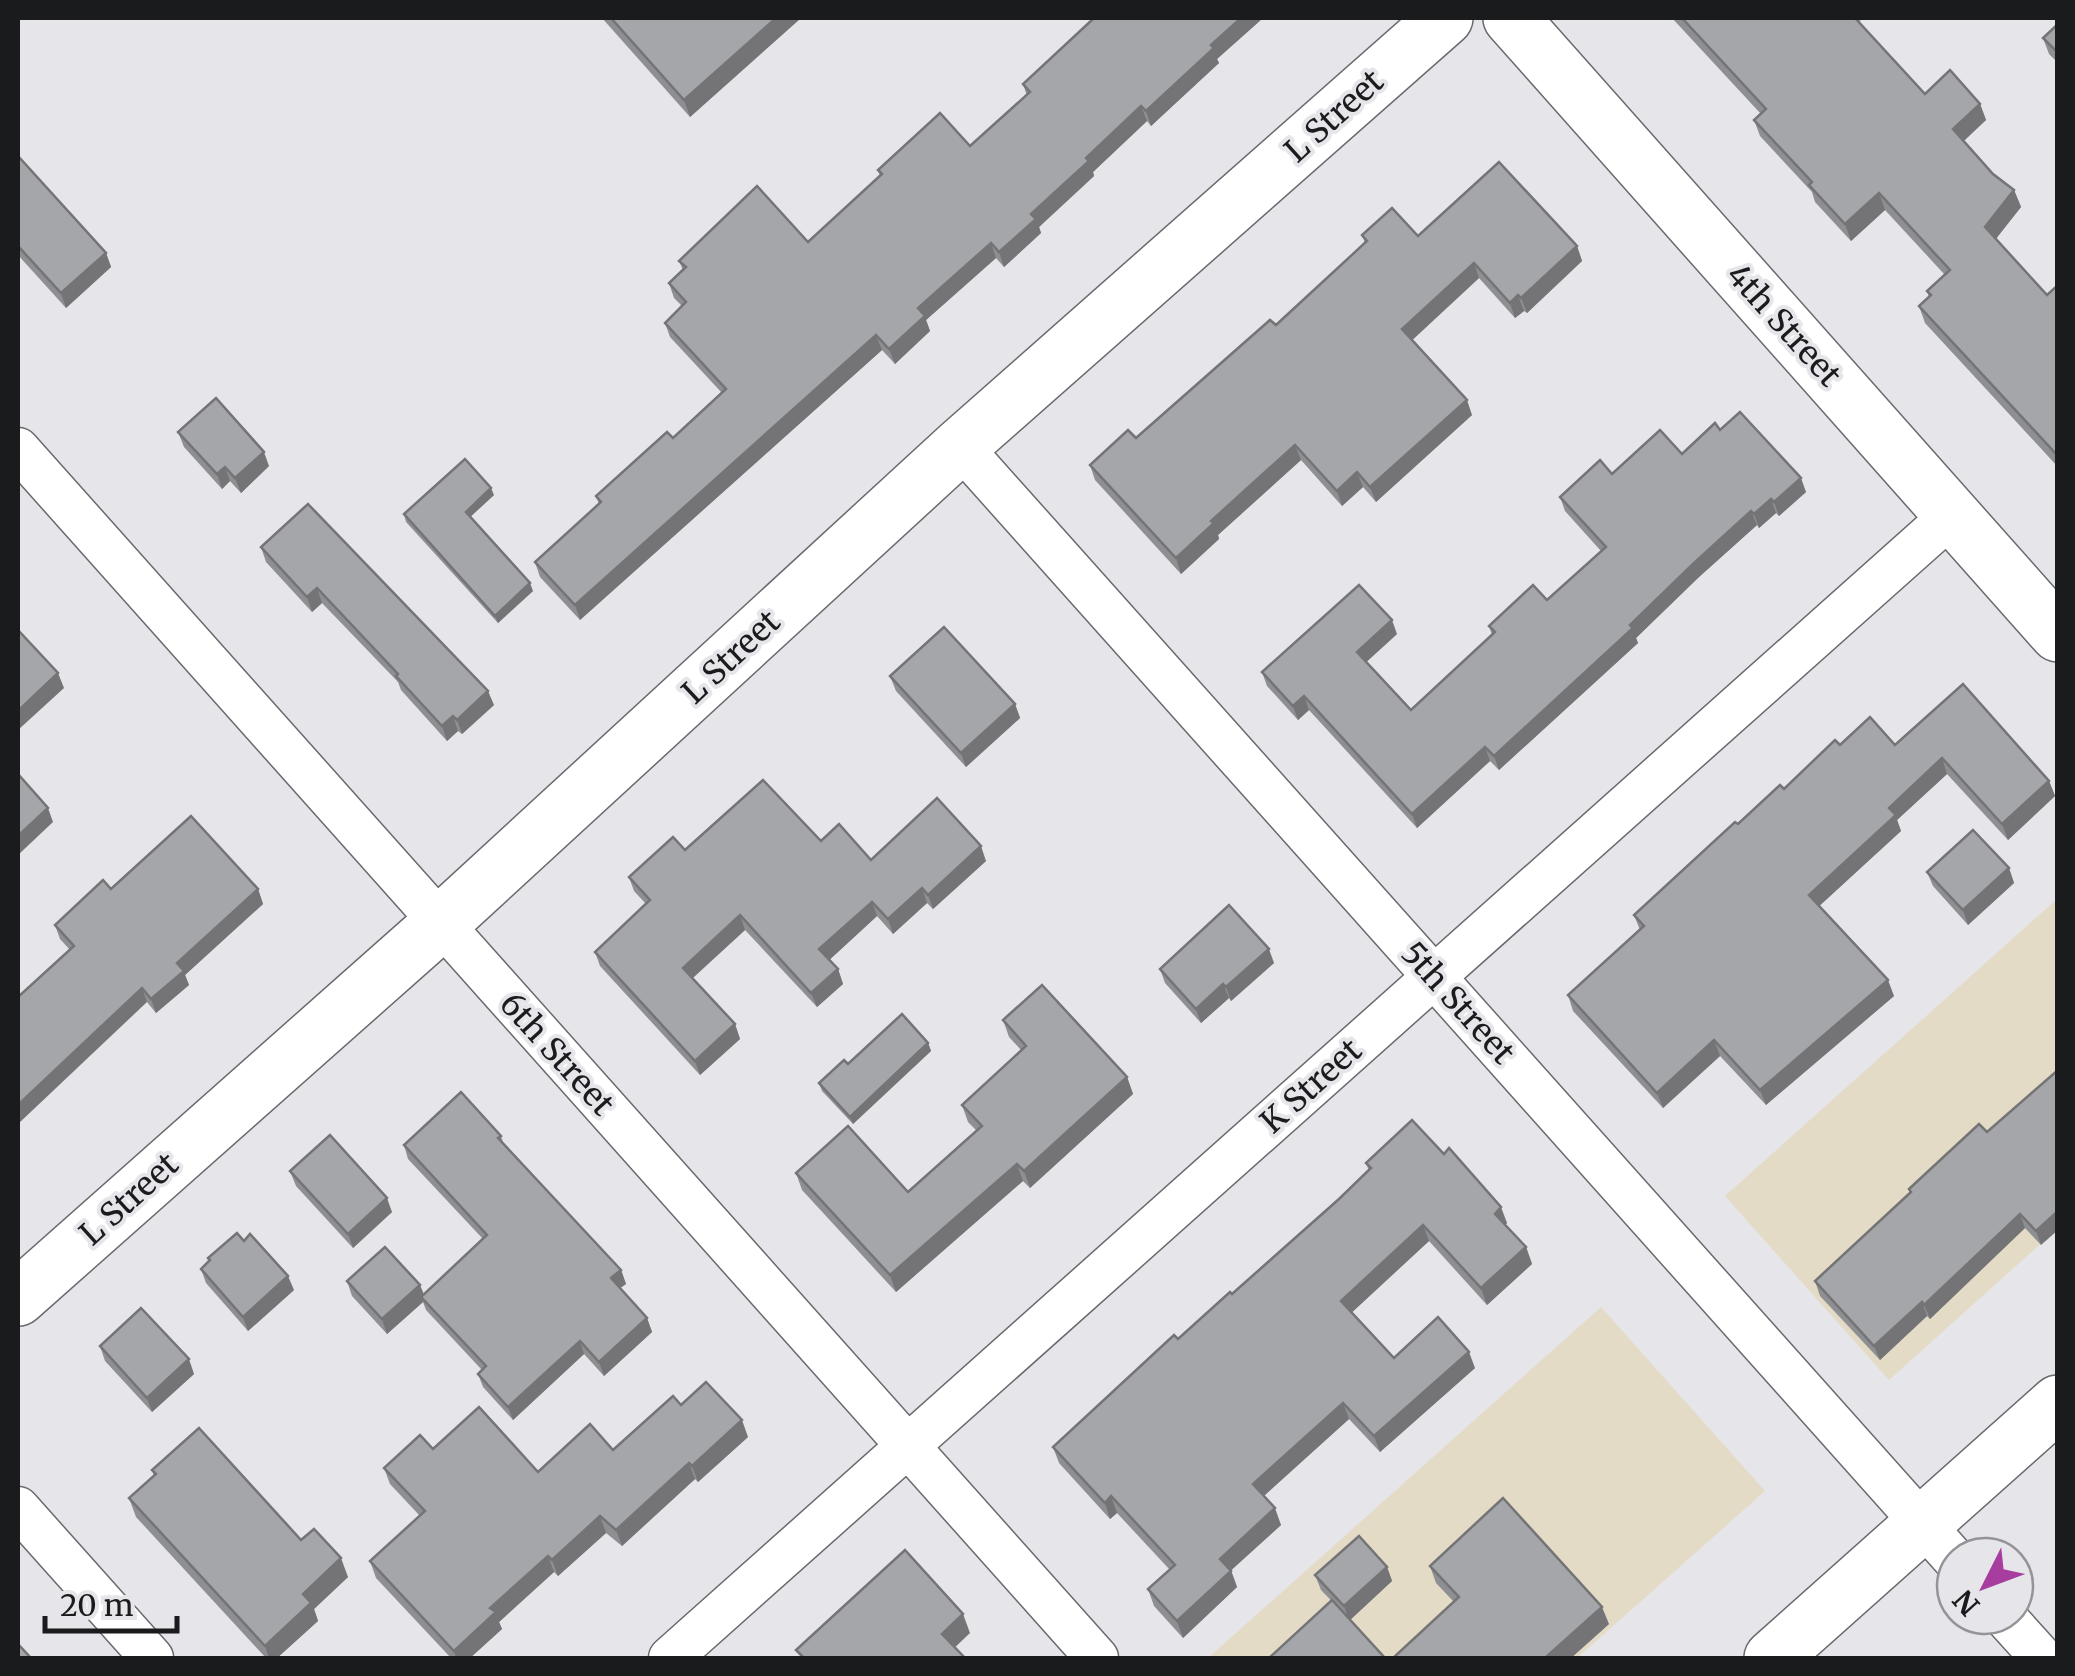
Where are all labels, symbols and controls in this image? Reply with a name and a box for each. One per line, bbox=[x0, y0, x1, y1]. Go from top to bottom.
street label: L Street bbox=[1276, 61, 1392, 171]
street label: 4th Street bbox=[1718, 255, 1850, 395]
street label: L Street bbox=[674, 601, 789, 712]
street label: 5th Street bbox=[1393, 934, 1523, 1073]
street label: 6th Street bbox=[491, 984, 623, 1124]
street label: K Street bbox=[1252, 1030, 1370, 1142]
street label: L Street bbox=[71, 1144, 187, 1254]
north arrow bbox=[1935, 1536, 2035, 1636]
scale bar bbox=[45, 1571, 178, 1633]
text: N bbox=[1946, 1582, 1987, 1623]
text: 20 m bbox=[60, 1586, 134, 1624]

